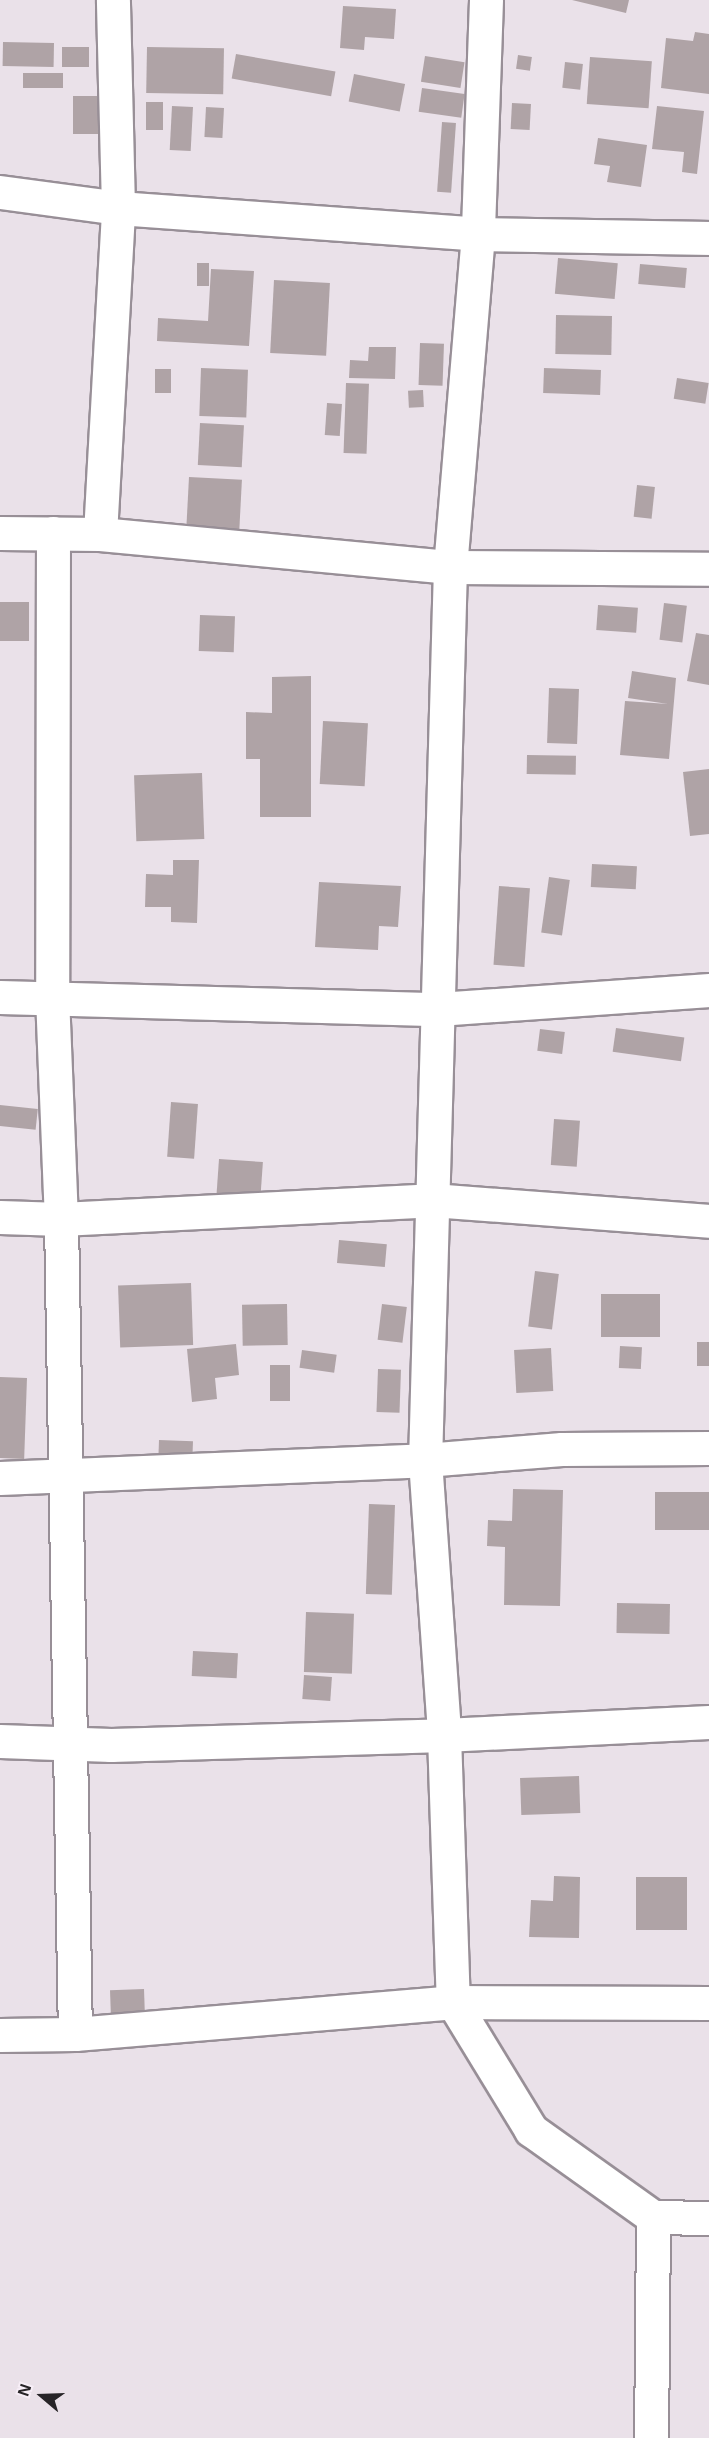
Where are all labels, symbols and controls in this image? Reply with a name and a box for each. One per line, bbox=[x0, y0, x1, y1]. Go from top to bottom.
north arrow bbox=[12, 2366, 72, 2426]
text: N bbox=[15, 2382, 34, 2398]

